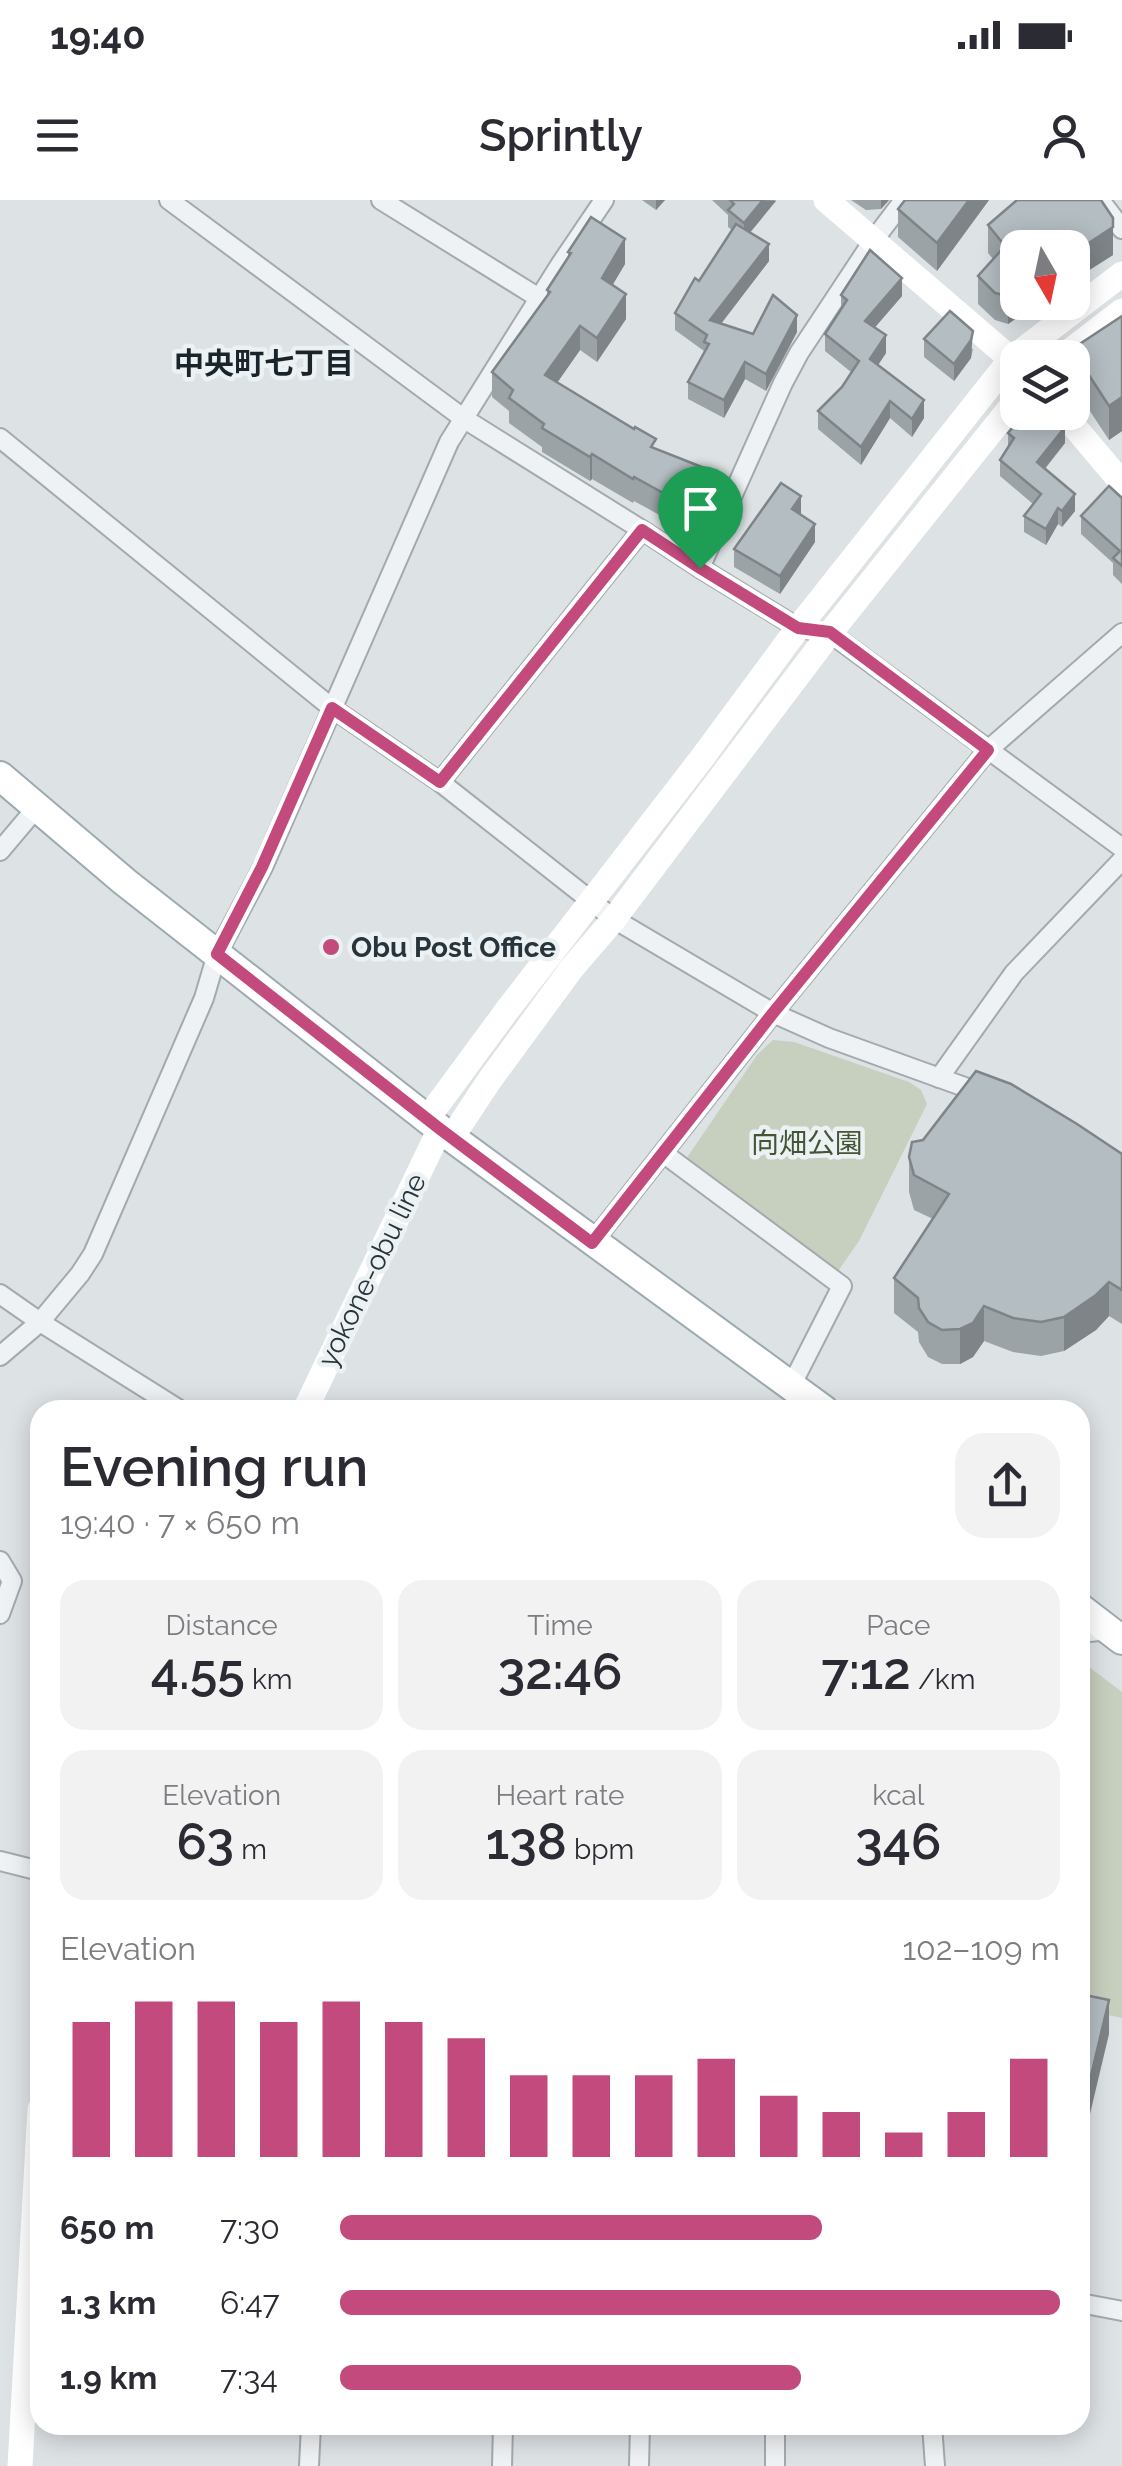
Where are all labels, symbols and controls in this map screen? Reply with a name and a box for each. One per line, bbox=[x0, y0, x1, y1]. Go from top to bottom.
text: 19:40 bbox=[50, 13, 146, 58]
icon: menu bbox=[30, 108, 85, 163]
icon: person bbox=[1037, 108, 1092, 163]
text: Sprintly bbox=[479, 109, 643, 162]
north arrow bbox=[1000, 230, 1090, 320]
map controls bbox=[1000, 230, 1090, 430]
button: layers bbox=[1000, 340, 1090, 430]
district label: 中央町七丁目 bbox=[174, 346, 354, 381]
pin bbox=[658, 466, 743, 569]
icon: arrive bbox=[673, 481, 728, 536]
place label: Obu Post Office bbox=[351, 931, 556, 964]
marker: Obu Post Office bbox=[320, 936, 342, 958]
park label: 向畑公園 bbox=[751, 1127, 863, 1160]
street label: yokone-obu line bbox=[311, 1168, 433, 1372]
button: share bbox=[955, 1433, 1060, 1538]
text: Evening run bbox=[60, 1434, 368, 1499]
text: 19:40 · 7 × 650 m bbox=[60, 1504, 300, 1541]
text: Distance bbox=[166, 1609, 278, 1642]
text: Time bbox=[527, 1609, 593, 1642]
text: Pace bbox=[866, 1609, 930, 1642]
text: 4.55 bbox=[151, 1642, 245, 1701]
text: 32:46 bbox=[498, 1642, 622, 1701]
text: 7:12 bbox=[821, 1642, 911, 1701]
text: km bbox=[245, 1663, 293, 1696]
text: /km bbox=[911, 1663, 975, 1696]
text: Elevation bbox=[162, 1779, 281, 1812]
text: Heart rate bbox=[496, 1779, 624, 1812]
text: kcal bbox=[872, 1779, 925, 1812]
text: 63 bbox=[176, 1812, 234, 1871]
text: 138 bbox=[486, 1812, 567, 1871]
text: 346 bbox=[855, 1812, 941, 1871]
text: m bbox=[234, 1833, 267, 1866]
text: bpm bbox=[567, 1833, 634, 1866]
text: Elevation bbox=[60, 1930, 196, 1967]
text: 102–109 m bbox=[902, 1930, 1060, 1967]
text: 650 m bbox=[60, 2209, 154, 2246]
text: 7:30 bbox=[220, 2209, 280, 2246]
text: 1.3 km bbox=[60, 2284, 156, 2321]
text: 6:47 bbox=[220, 2284, 280, 2321]
text: 1.9 km bbox=[60, 2359, 157, 2396]
text: 7:34 bbox=[220, 2359, 278, 2396]

